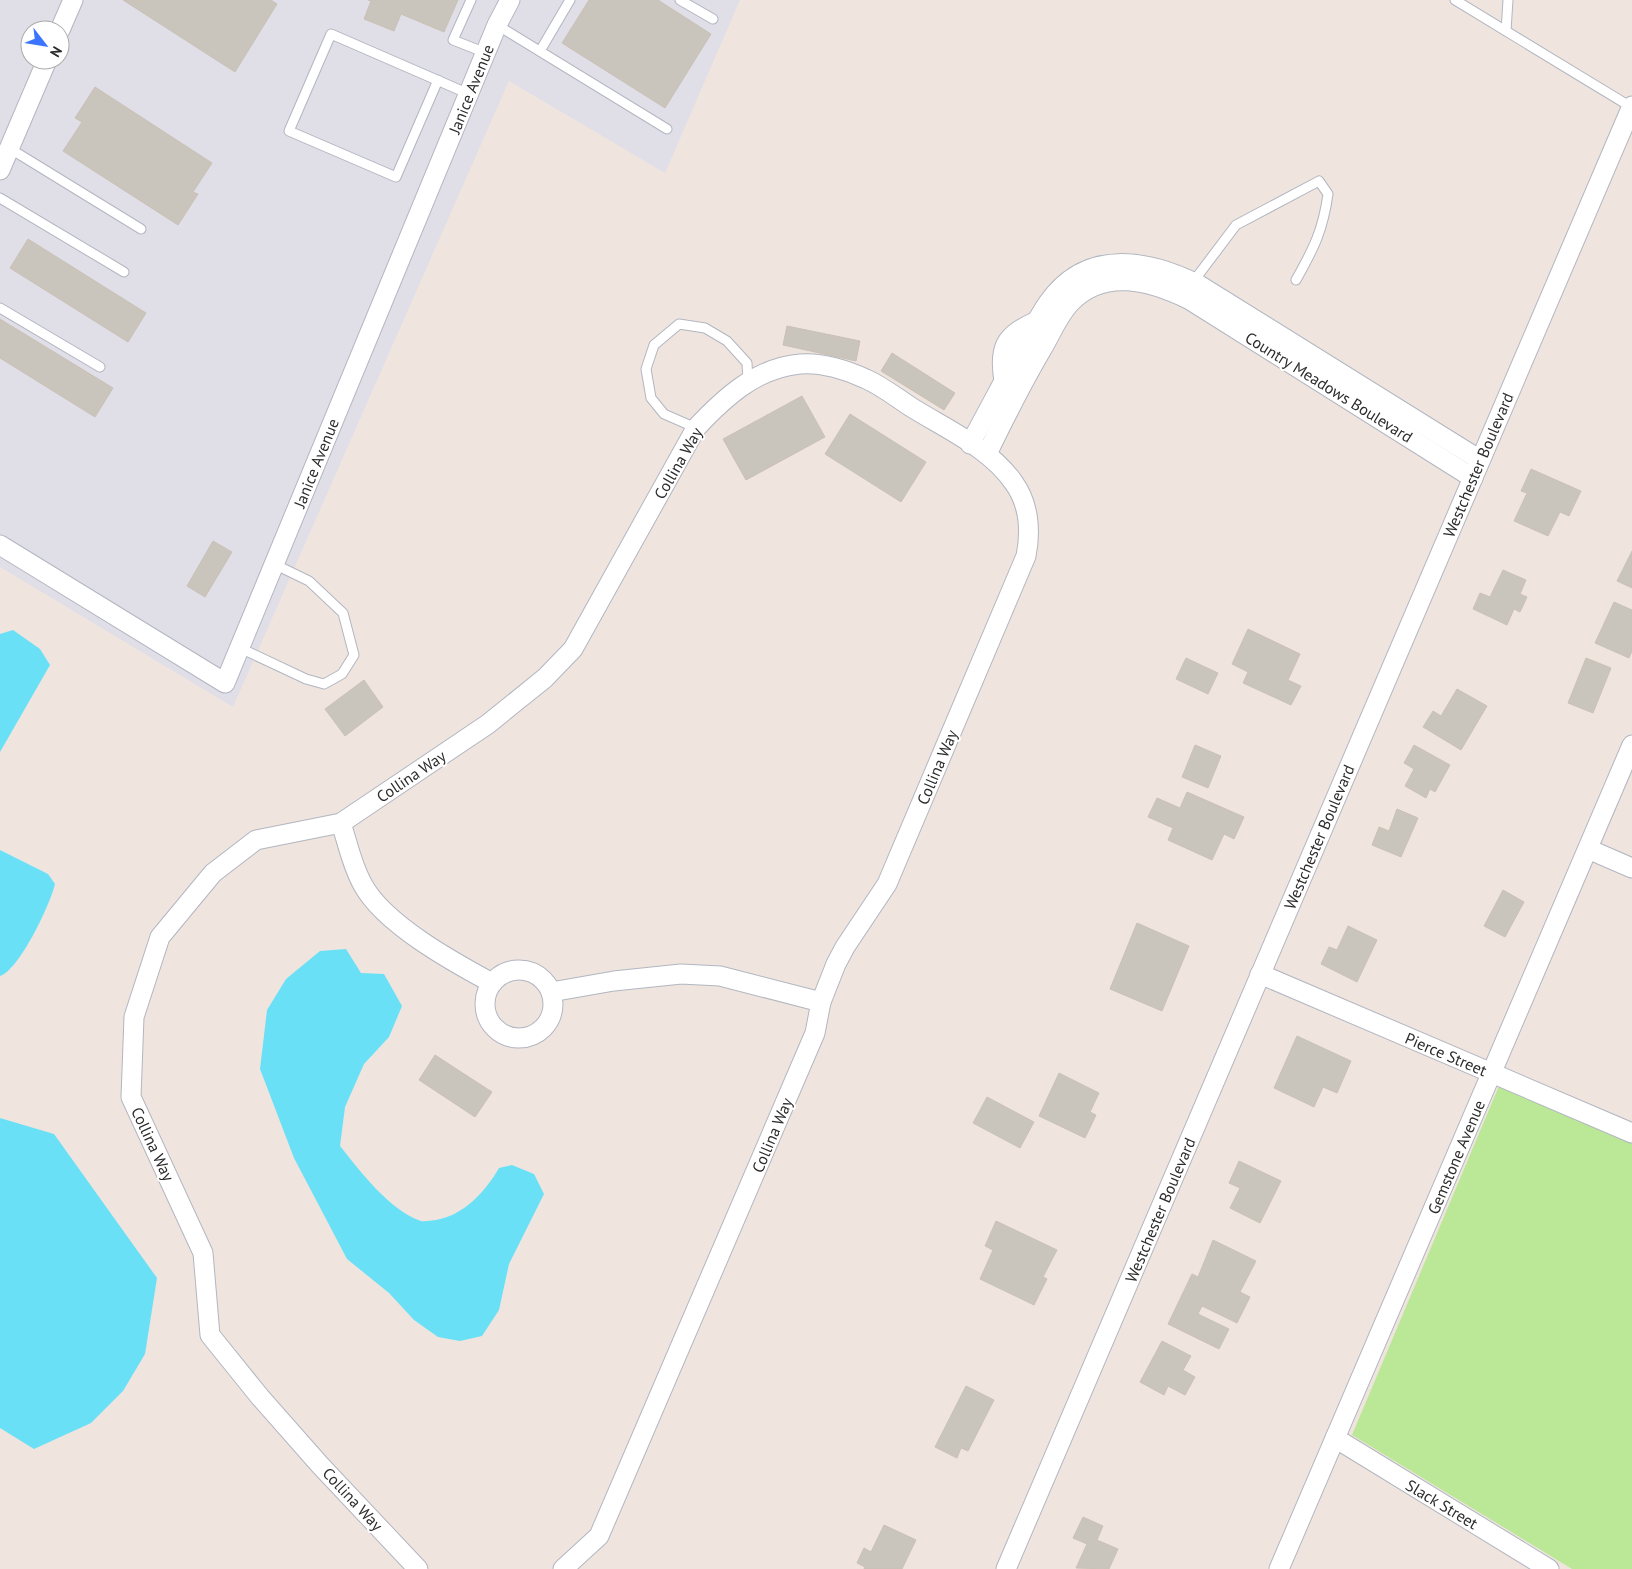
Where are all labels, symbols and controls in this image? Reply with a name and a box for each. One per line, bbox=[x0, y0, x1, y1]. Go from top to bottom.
north arrow bbox=[20, 20, 70, 70]
street label: Janice Avenue bbox=[444, 42, 498, 137]
text: N bbox=[46, 43, 66, 60]
street label: Country Meadows Boulevard bbox=[1242, 327, 1416, 447]
street label: Westchester Boulevard bbox=[1438, 390, 1518, 540]
street label: Janice Avenue bbox=[289, 416, 343, 511]
street label: Collina Way bbox=[649, 423, 707, 502]
street label: Collina Way bbox=[912, 726, 962, 807]
street label: Collina Way bbox=[372, 745, 450, 807]
street label: Westchester Boulevard bbox=[1279, 762, 1359, 912]
street label: Pierce Street bbox=[1402, 1028, 1490, 1080]
street label: Collina Way bbox=[747, 1094, 797, 1175]
street label: Gemstone Avenue bbox=[1423, 1097, 1489, 1217]
street label: Collina Way bbox=[127, 1104, 179, 1185]
street label: Westchester Boulevard bbox=[1120, 1135, 1200, 1285]
street label: Collina Way bbox=[319, 1463, 388, 1535]
street label: Slack Street bbox=[1402, 1475, 1482, 1534]

